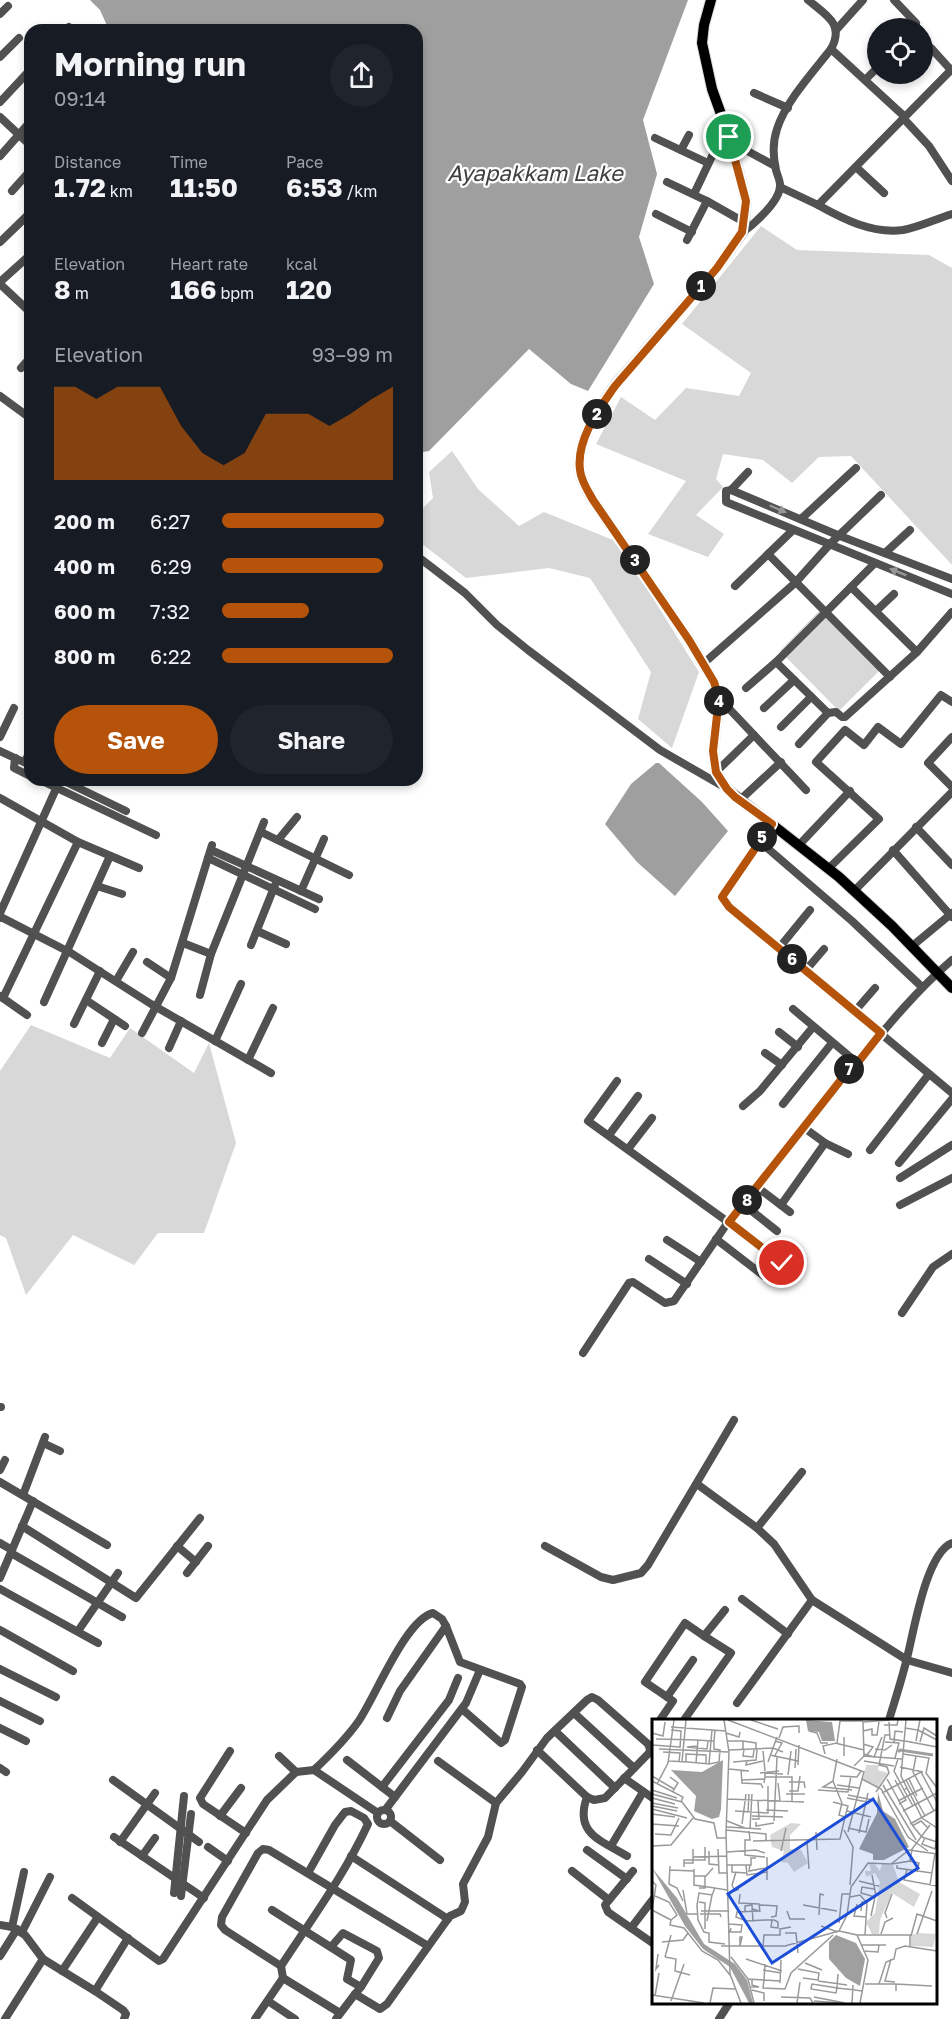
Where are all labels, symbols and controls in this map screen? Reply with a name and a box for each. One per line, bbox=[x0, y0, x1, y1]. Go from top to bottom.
map controls bbox=[867, 18, 933, 84]
button: locate bbox=[867, 18, 933, 84]
text: Morning run bbox=[54, 44, 246, 83]
button: share bbox=[330, 44, 393, 107]
text: 09:14 bbox=[54, 86, 106, 110]
pin bbox=[703, 111, 754, 162]
icon: arrive bbox=[712, 120, 745, 153]
text: Distance bbox=[54, 152, 121, 172]
text: Time bbox=[170, 152, 208, 172]
text: Pace bbox=[286, 152, 323, 172]
water label: Ayapakkam Lake bbox=[447, 159, 625, 186]
text: 1.72 bbox=[54, 172, 106, 203]
text: 11:50 bbox=[170, 172, 238, 203]
text: 6:53 bbox=[286, 172, 343, 203]
text: km bbox=[106, 181, 133, 201]
text: /km bbox=[343, 181, 377, 201]
text: Elevation bbox=[54, 254, 125, 274]
text: Heart rate bbox=[170, 254, 248, 274]
text: kcal bbox=[286, 254, 318, 274]
pin: 1 bbox=[686, 271, 716, 301]
text: 8 bbox=[54, 274, 71, 305]
text: 166 bbox=[170, 274, 216, 305]
text: 120 bbox=[286, 274, 332, 305]
text: 1 bbox=[697, 276, 705, 296]
text: m bbox=[71, 283, 89, 303]
text: bpm bbox=[216, 283, 254, 303]
text: Elevation bbox=[54, 342, 143, 366]
text: 93–99 m bbox=[312, 342, 393, 366]
pin: 2 bbox=[582, 399, 612, 429]
text: 2 bbox=[592, 404, 602, 424]
one-way arrow bbox=[769, 504, 787, 514]
text: 200 m bbox=[54, 509, 115, 533]
text: 6:27 bbox=[150, 509, 190, 533]
pin: 3 bbox=[620, 545, 650, 575]
text: 3 bbox=[630, 550, 640, 570]
text: 400 m bbox=[54, 554, 115, 578]
text: 6:29 bbox=[150, 554, 192, 578]
one-way arrow bbox=[888, 567, 906, 577]
text: 600 m bbox=[54, 599, 115, 623]
text: 7:32 bbox=[150, 599, 190, 623]
text: 800 m bbox=[54, 644, 115, 668]
text: 6:22 bbox=[150, 644, 191, 668]
pin: 4 bbox=[704, 686, 734, 716]
text: 4 bbox=[714, 691, 724, 711]
button: Save bbox=[54, 705, 218, 774]
button: Share bbox=[230, 705, 393, 774]
pin: 5 bbox=[747, 822, 777, 852]
text: 5 bbox=[757, 827, 767, 847]
pin: 6 bbox=[777, 944, 807, 974]
text: 6 bbox=[787, 949, 797, 969]
pin: 7 bbox=[834, 1054, 864, 1084]
text: 7 bbox=[845, 1059, 853, 1079]
pin: 8 bbox=[732, 1185, 762, 1215]
text: 8 bbox=[742, 1190, 752, 1210]
pin bbox=[756, 1237, 807, 1288]
icon: check bbox=[765, 1246, 798, 1279]
inset map bbox=[652, 1719, 937, 2004]

